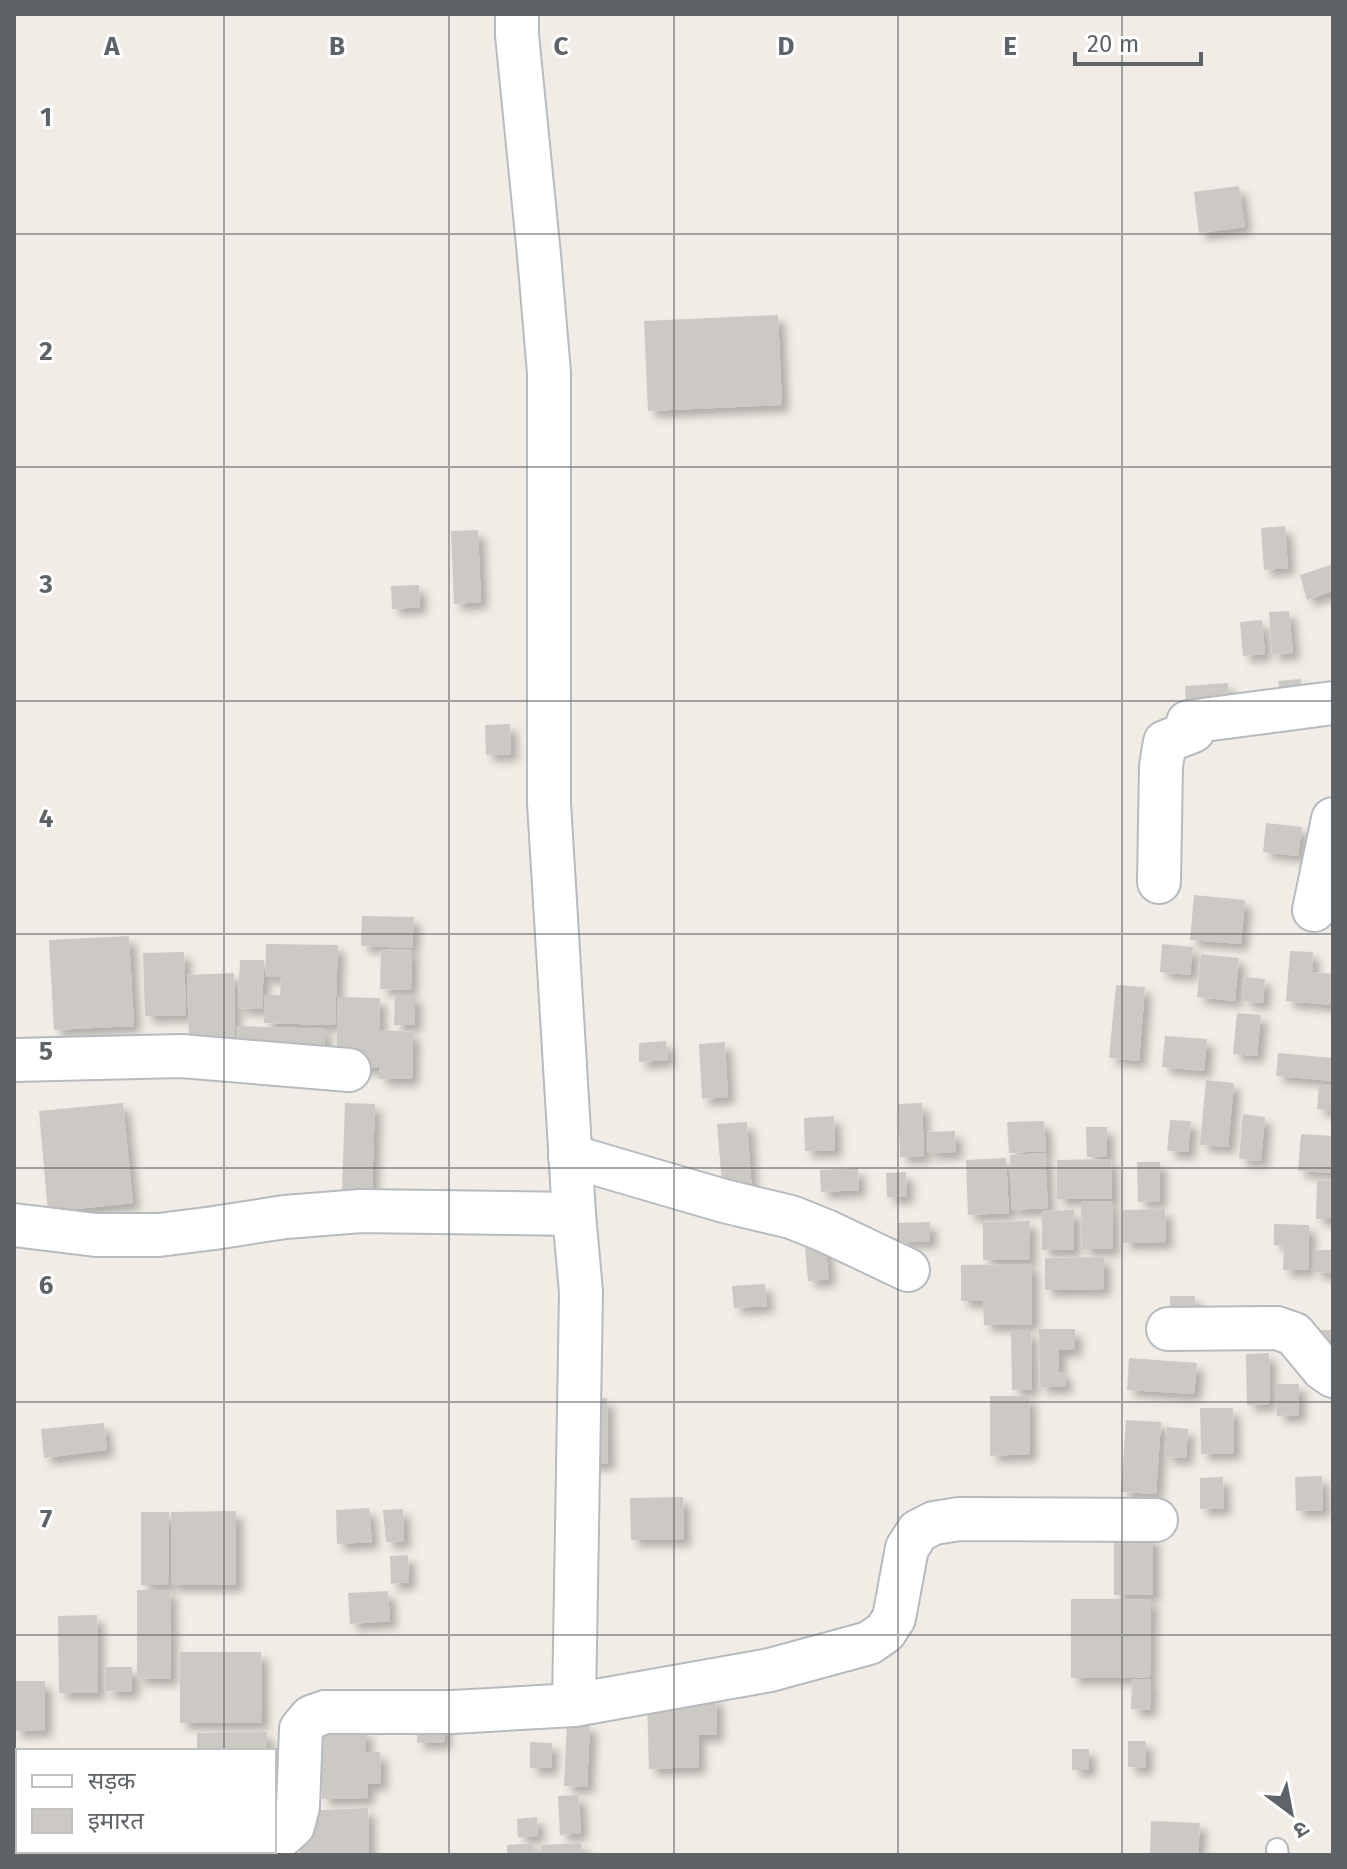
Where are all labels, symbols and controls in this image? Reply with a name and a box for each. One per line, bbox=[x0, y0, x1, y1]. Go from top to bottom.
scale bar bbox=[1075, 16, 1201, 66]
text: 20 m bbox=[1087, 30, 1139, 58]
text: A bbox=[103, 31, 120, 62]
text: B bbox=[329, 31, 345, 62]
text: C bbox=[554, 31, 569, 62]
text: D bbox=[778, 31, 795, 62]
text: E bbox=[1003, 31, 1017, 62]
text: 1 bbox=[40, 102, 52, 133]
text: 2 bbox=[39, 336, 53, 367]
text: 3 bbox=[38, 569, 53, 600]
text: 4 bbox=[39, 803, 54, 834]
text: 5 bbox=[39, 1036, 53, 1067]
text: 6 bbox=[39, 1270, 54, 1301]
text: 7 bbox=[40, 1504, 52, 1535]
legend bbox=[16, 1749, 276, 1853]
text: सड़क bbox=[88, 1767, 136, 1795]
north arrow bbox=[1251, 1773, 1331, 1853]
text: इमारत bbox=[88, 1807, 145, 1835]
text: उ bbox=[1288, 1815, 1314, 1845]

